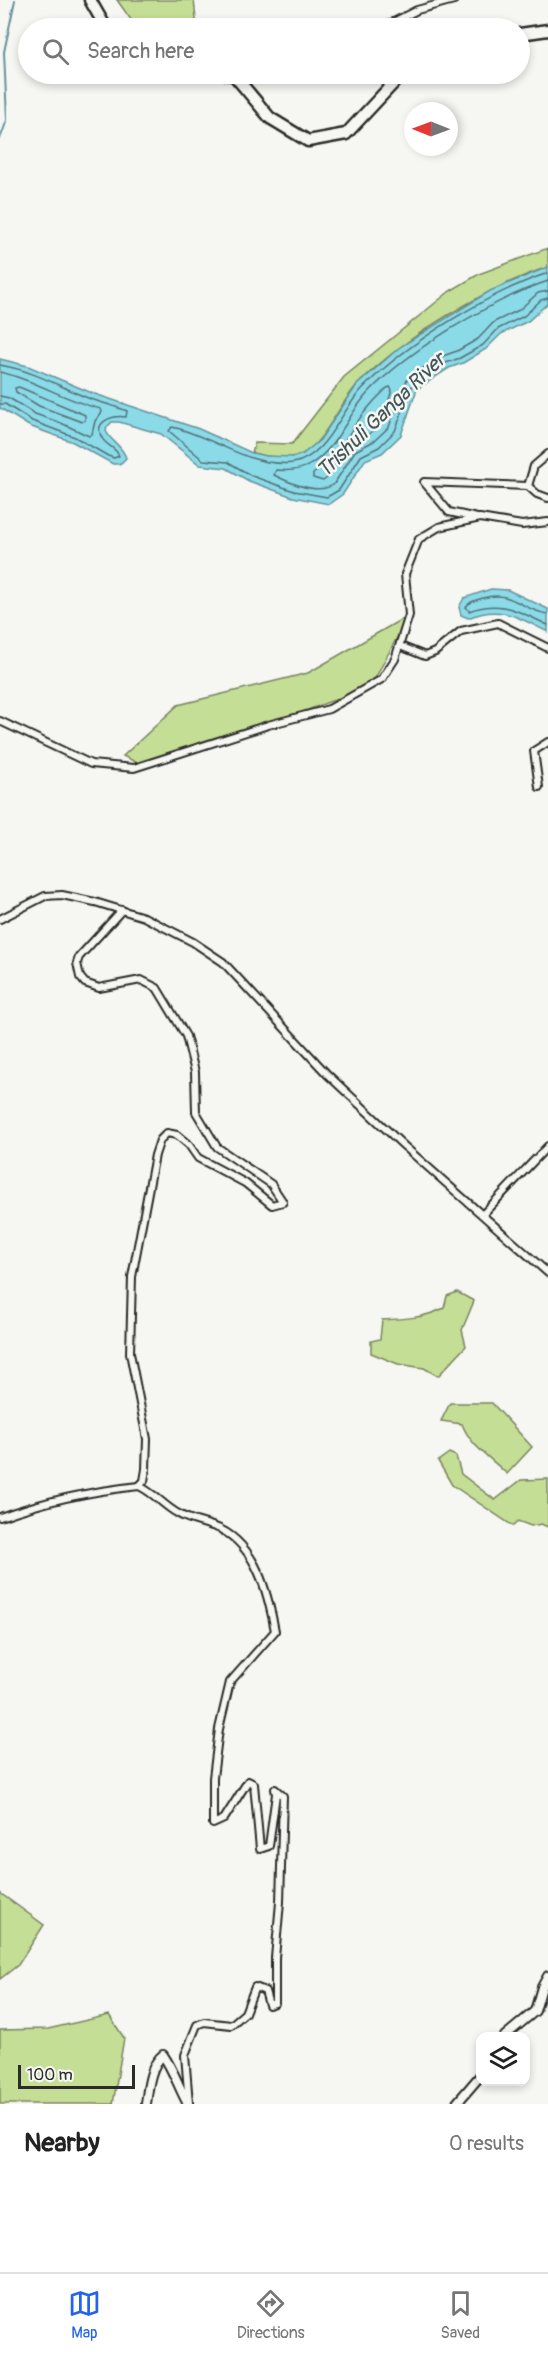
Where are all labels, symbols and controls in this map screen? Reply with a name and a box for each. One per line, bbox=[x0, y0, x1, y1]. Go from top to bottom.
search box bbox=[18, 18, 530, 84]
icon: search bbox=[39, 35, 72, 68]
text: Search here bbox=[87, 37, 194, 65]
north arrow bbox=[404, 102, 458, 156]
water label: Trishuli Ganga River bbox=[311, 345, 453, 484]
map controls bbox=[476, 2032, 530, 2086]
button: layers bbox=[476, 2032, 530, 2086]
scale bar bbox=[18, 2062, 135, 2090]
text: 100 m bbox=[27, 2065, 73, 2085]
text: Nearby bbox=[24, 2127, 100, 2159]
text: 0 results bbox=[449, 2131, 524, 2156]
tab: Map bbox=[68, 2287, 101, 2343]
tab: Directions bbox=[237, 2287, 305, 2343]
tab: Saved bbox=[440, 2287, 480, 2343]

